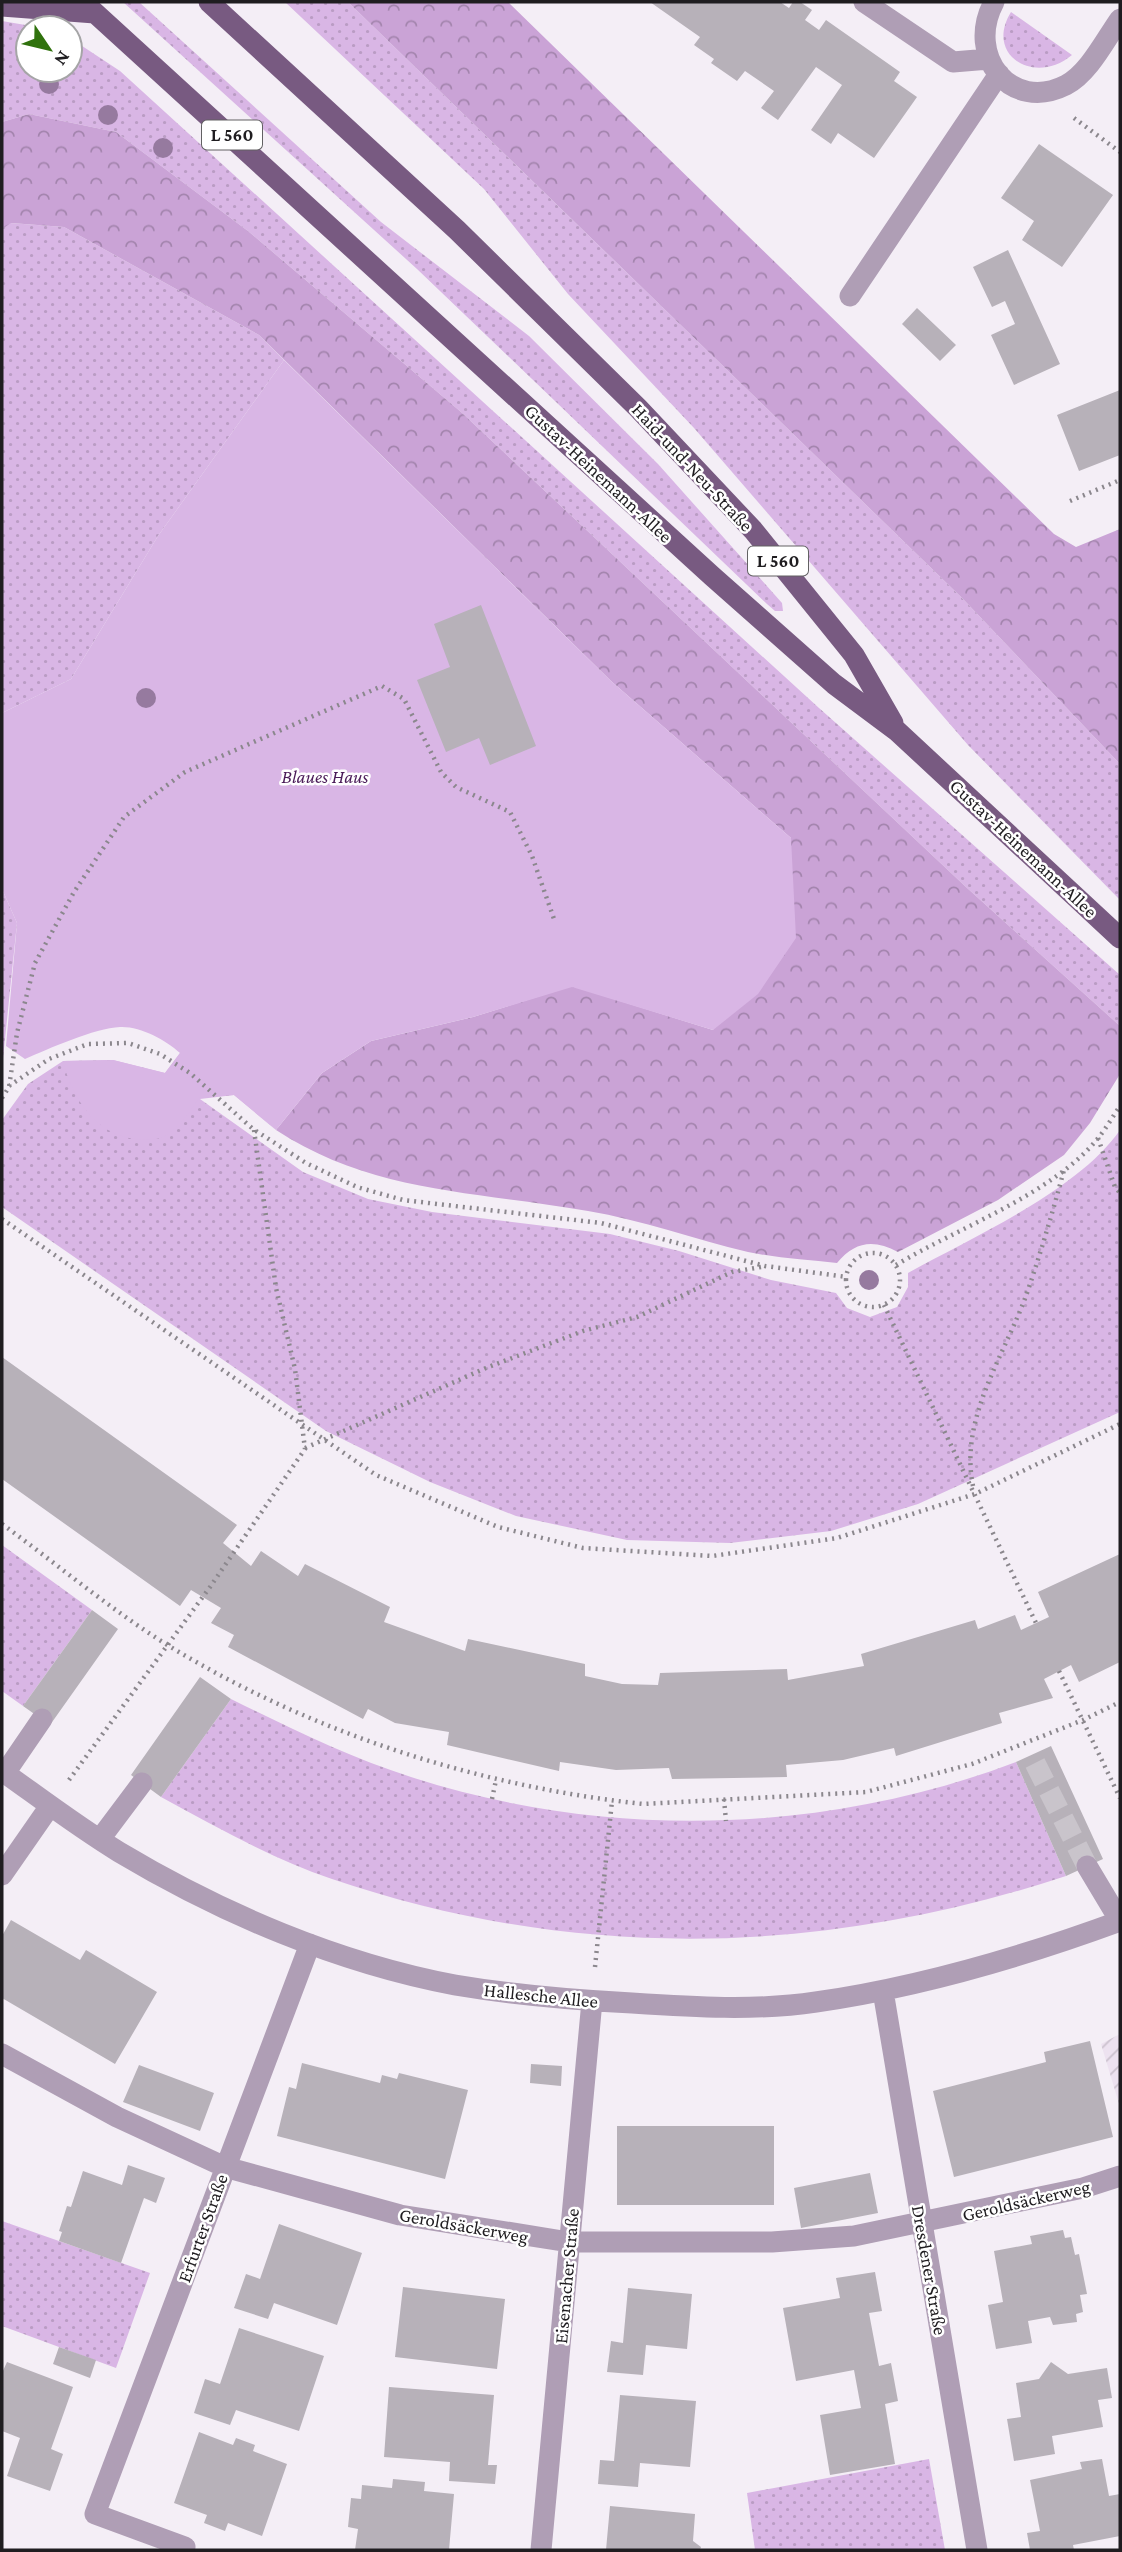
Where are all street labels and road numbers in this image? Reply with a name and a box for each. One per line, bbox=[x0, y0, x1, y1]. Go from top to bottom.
road number: L 560 bbox=[202, 120, 262, 150]
street label: Haid-und-Neu-Straße bbox=[628, 399, 757, 536]
street label: Gustav-Heinemann-Allee bbox=[521, 400, 676, 547]
road number: L 560 bbox=[748, 546, 808, 576]
street label: Gustav-Heinemann-Allee bbox=[946, 775, 1101, 922]
street label: Hallesche Allee bbox=[483, 1979, 599, 2012]
street label: Erfurter Straße bbox=[173, 2171, 232, 2285]
street label: Geroldsäckerweg bbox=[960, 2176, 1092, 2225]
street label: Geroldsäckerweg bbox=[398, 2204, 530, 2247]
street label: Dresdener Straße bbox=[908, 2204, 951, 2337]
street label: Eisenacher Straße bbox=[550, 2207, 583, 2345]

